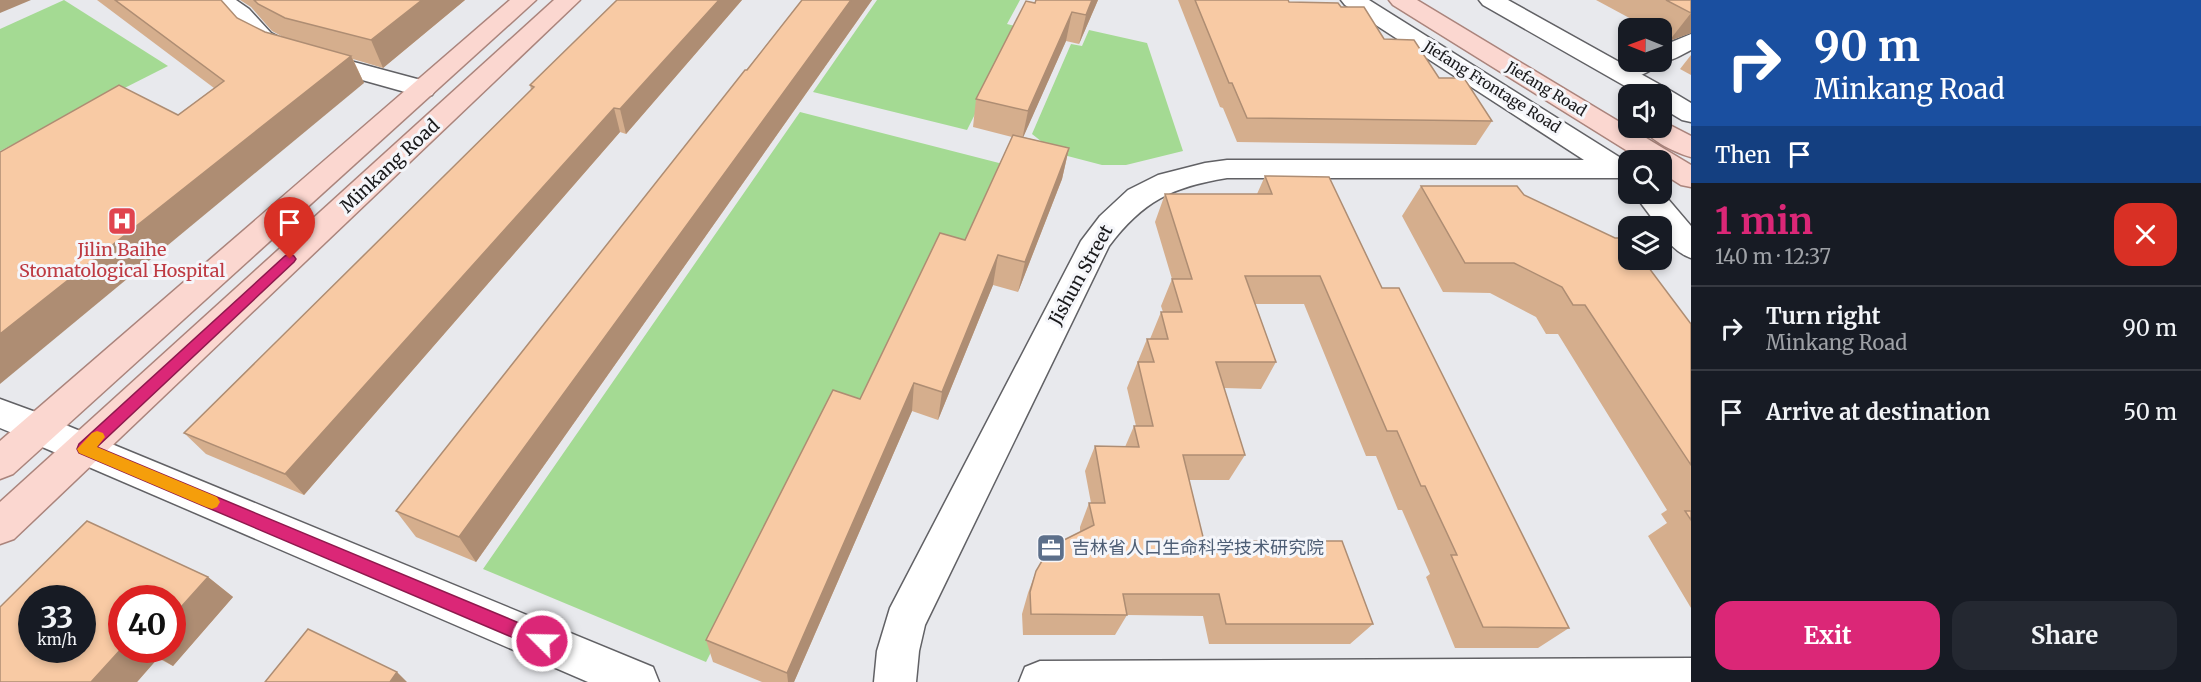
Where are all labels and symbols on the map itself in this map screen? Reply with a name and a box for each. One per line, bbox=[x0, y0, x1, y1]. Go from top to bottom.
north arrow bbox=[1618, 18, 1672, 72]
street label: Jiefang Frontage Road bbox=[1419, 36, 1564, 137]
street label: Jiefang Road bbox=[1502, 57, 1590, 120]
street label: Minkang Road bbox=[335, 114, 444, 217]
pin bbox=[264, 197, 315, 259]
hospital icon: Jilin Baihe Stomatological Hospital bbox=[106, 205, 138, 237]
street label: Jishun Street bbox=[1043, 221, 1118, 330]
place label: Jilin Baihe Stomatological Hospital bbox=[19, 238, 226, 282]
office icon: 吉林省人口生命科学技术研究院 bbox=[1035, 532, 1067, 564]
place label: 吉林省人口生命科学技术研究院 bbox=[1072, 536, 1324, 559]
speed limit sign: 40 bbox=[108, 585, 186, 663]
position arrow bbox=[510, 609, 574, 673]

